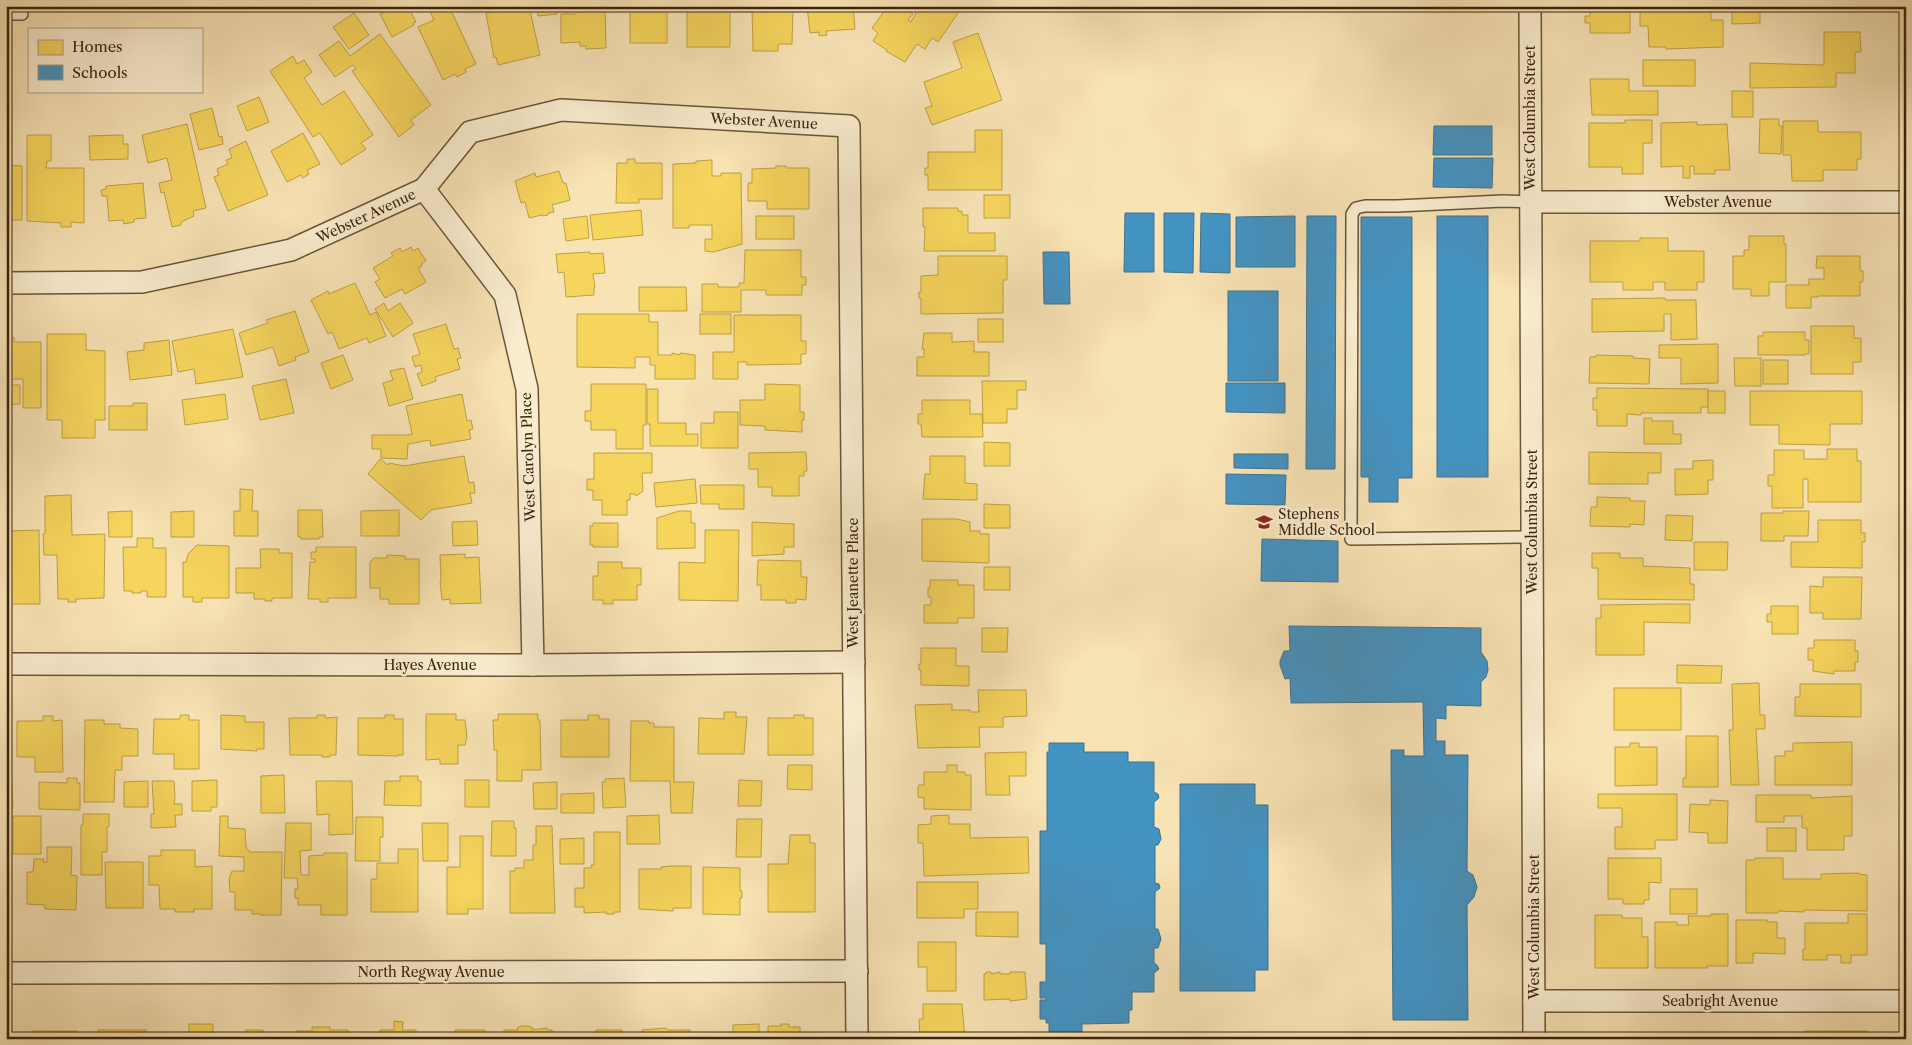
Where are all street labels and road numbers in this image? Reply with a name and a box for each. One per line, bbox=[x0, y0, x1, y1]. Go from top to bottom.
street label: West Columbia Street bbox=[1521, 45, 1539, 192]
street label: Webster Avenue bbox=[709, 109, 818, 133]
street label: Webster Avenue bbox=[312, 185, 419, 247]
street label: Webster Avenue bbox=[1663, 193, 1772, 211]
street label: West Carolyn Place bbox=[517, 392, 539, 523]
street label: West Columbia Street bbox=[1523, 449, 1541, 596]
street label: West Jeanette Place bbox=[844, 517, 862, 649]
street label: Hayes Avenue bbox=[383, 656, 477, 674]
street label: West Columbia Street bbox=[1525, 854, 1543, 1001]
street label: North Regway Avenue bbox=[357, 963, 505, 981]
street label: Seabright Avenue bbox=[1662, 992, 1778, 1010]

